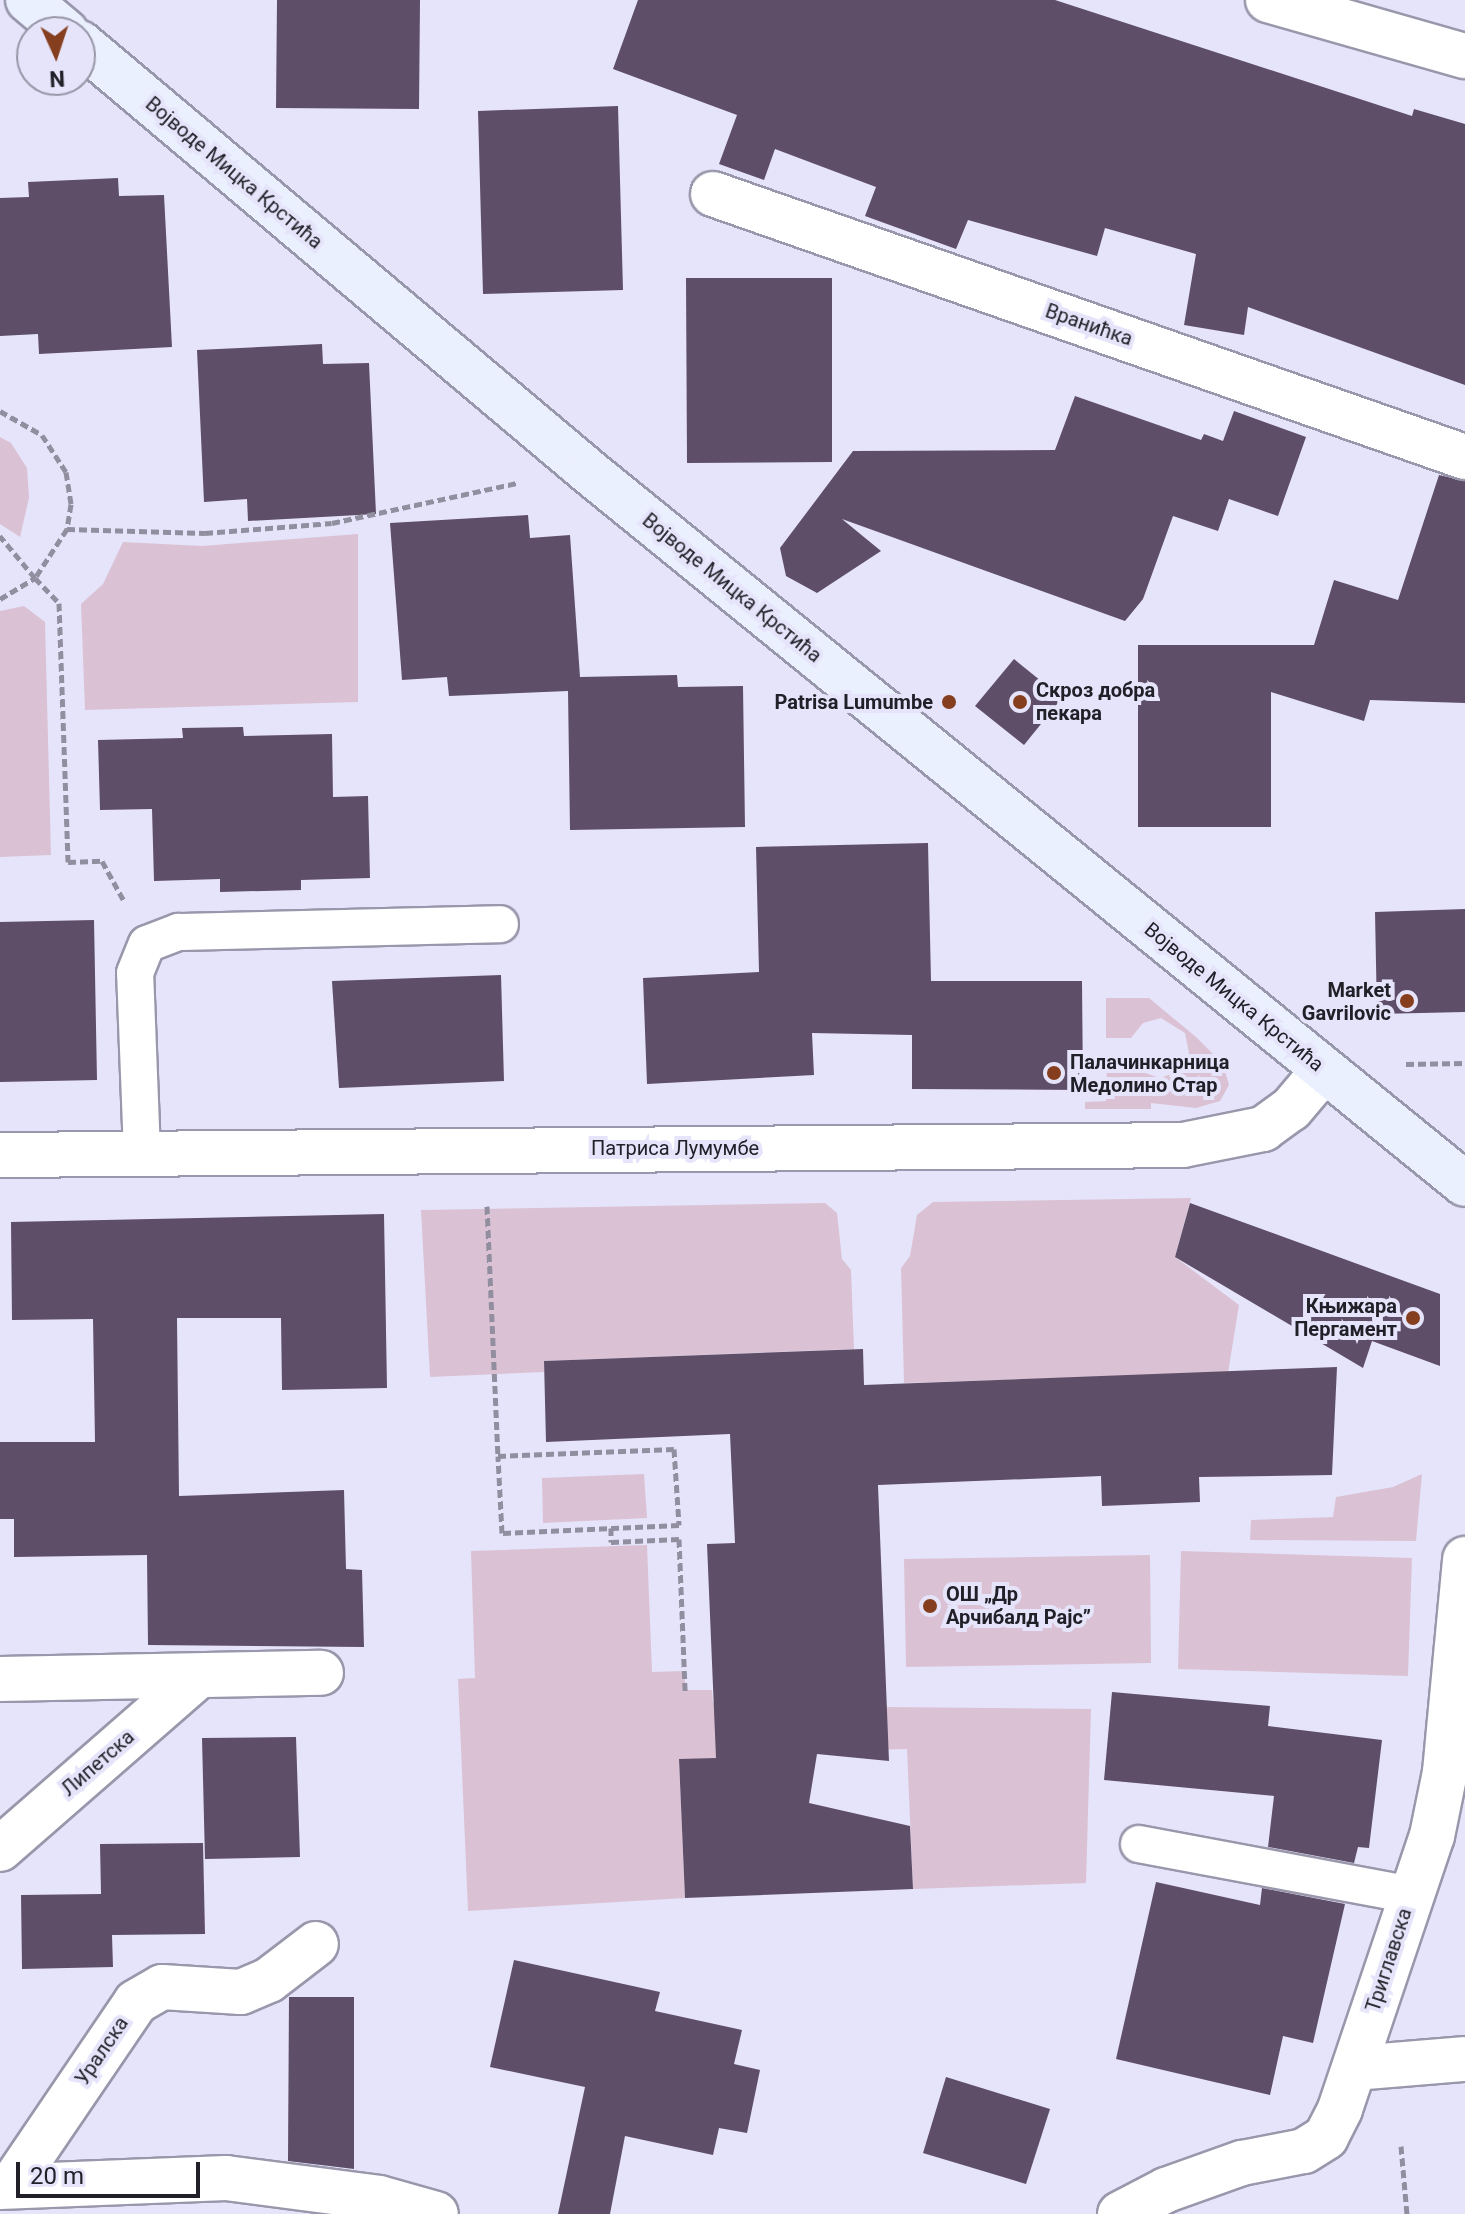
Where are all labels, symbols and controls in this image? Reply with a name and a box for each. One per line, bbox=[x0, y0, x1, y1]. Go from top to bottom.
north arrow bbox=[16, 16, 96, 96]
text: N bbox=[49, 66, 66, 91]
street label: Војводе Мицка Крстића bbox=[141, 92, 327, 254]
street label: Вранићка bbox=[1042, 299, 1136, 351]
street label: Војводе Мицка Крстића bbox=[638, 508, 826, 668]
place label: Скроз добра пекара bbox=[1036, 678, 1155, 725]
place label: Patrisa Lumumbe bbox=[774, 690, 933, 714]
marker: Patrisa Lumumbe bbox=[940, 693, 958, 711]
marker: Скроз добра пекара bbox=[1011, 693, 1029, 711]
street label: Војводе Мицка Крстића bbox=[1140, 917, 1328, 1077]
place label: Market Gavrilovic bbox=[1302, 978, 1391, 1025]
marker: Market Gavrilovic bbox=[1398, 992, 1416, 1010]
place label: Палачинкарница Медолино Стар bbox=[1070, 1050, 1229, 1097]
marker: Палачинкарница Медолино Стар bbox=[1045, 1064, 1063, 1082]
street label: Патриса Лумумбе bbox=[591, 1136, 759, 1160]
place label: Књижара Пергамент bbox=[1294, 1294, 1397, 1341]
marker: Књижара Пергамент bbox=[1404, 1309, 1422, 1327]
place label: ОШ „Др Арчибалд Рајс” bbox=[946, 1582, 1091, 1629]
marker: ОШ „Др Арчибалд Рајс” bbox=[921, 1597, 939, 1615]
street label: Липетска bbox=[57, 1725, 139, 1801]
street label: Триглавска bbox=[1361, 1905, 1417, 2015]
street label: Уралска bbox=[70, 2012, 134, 2090]
scale bar bbox=[20, 2146, 204, 2196]
text: 20 m bbox=[30, 2162, 84, 2190]

